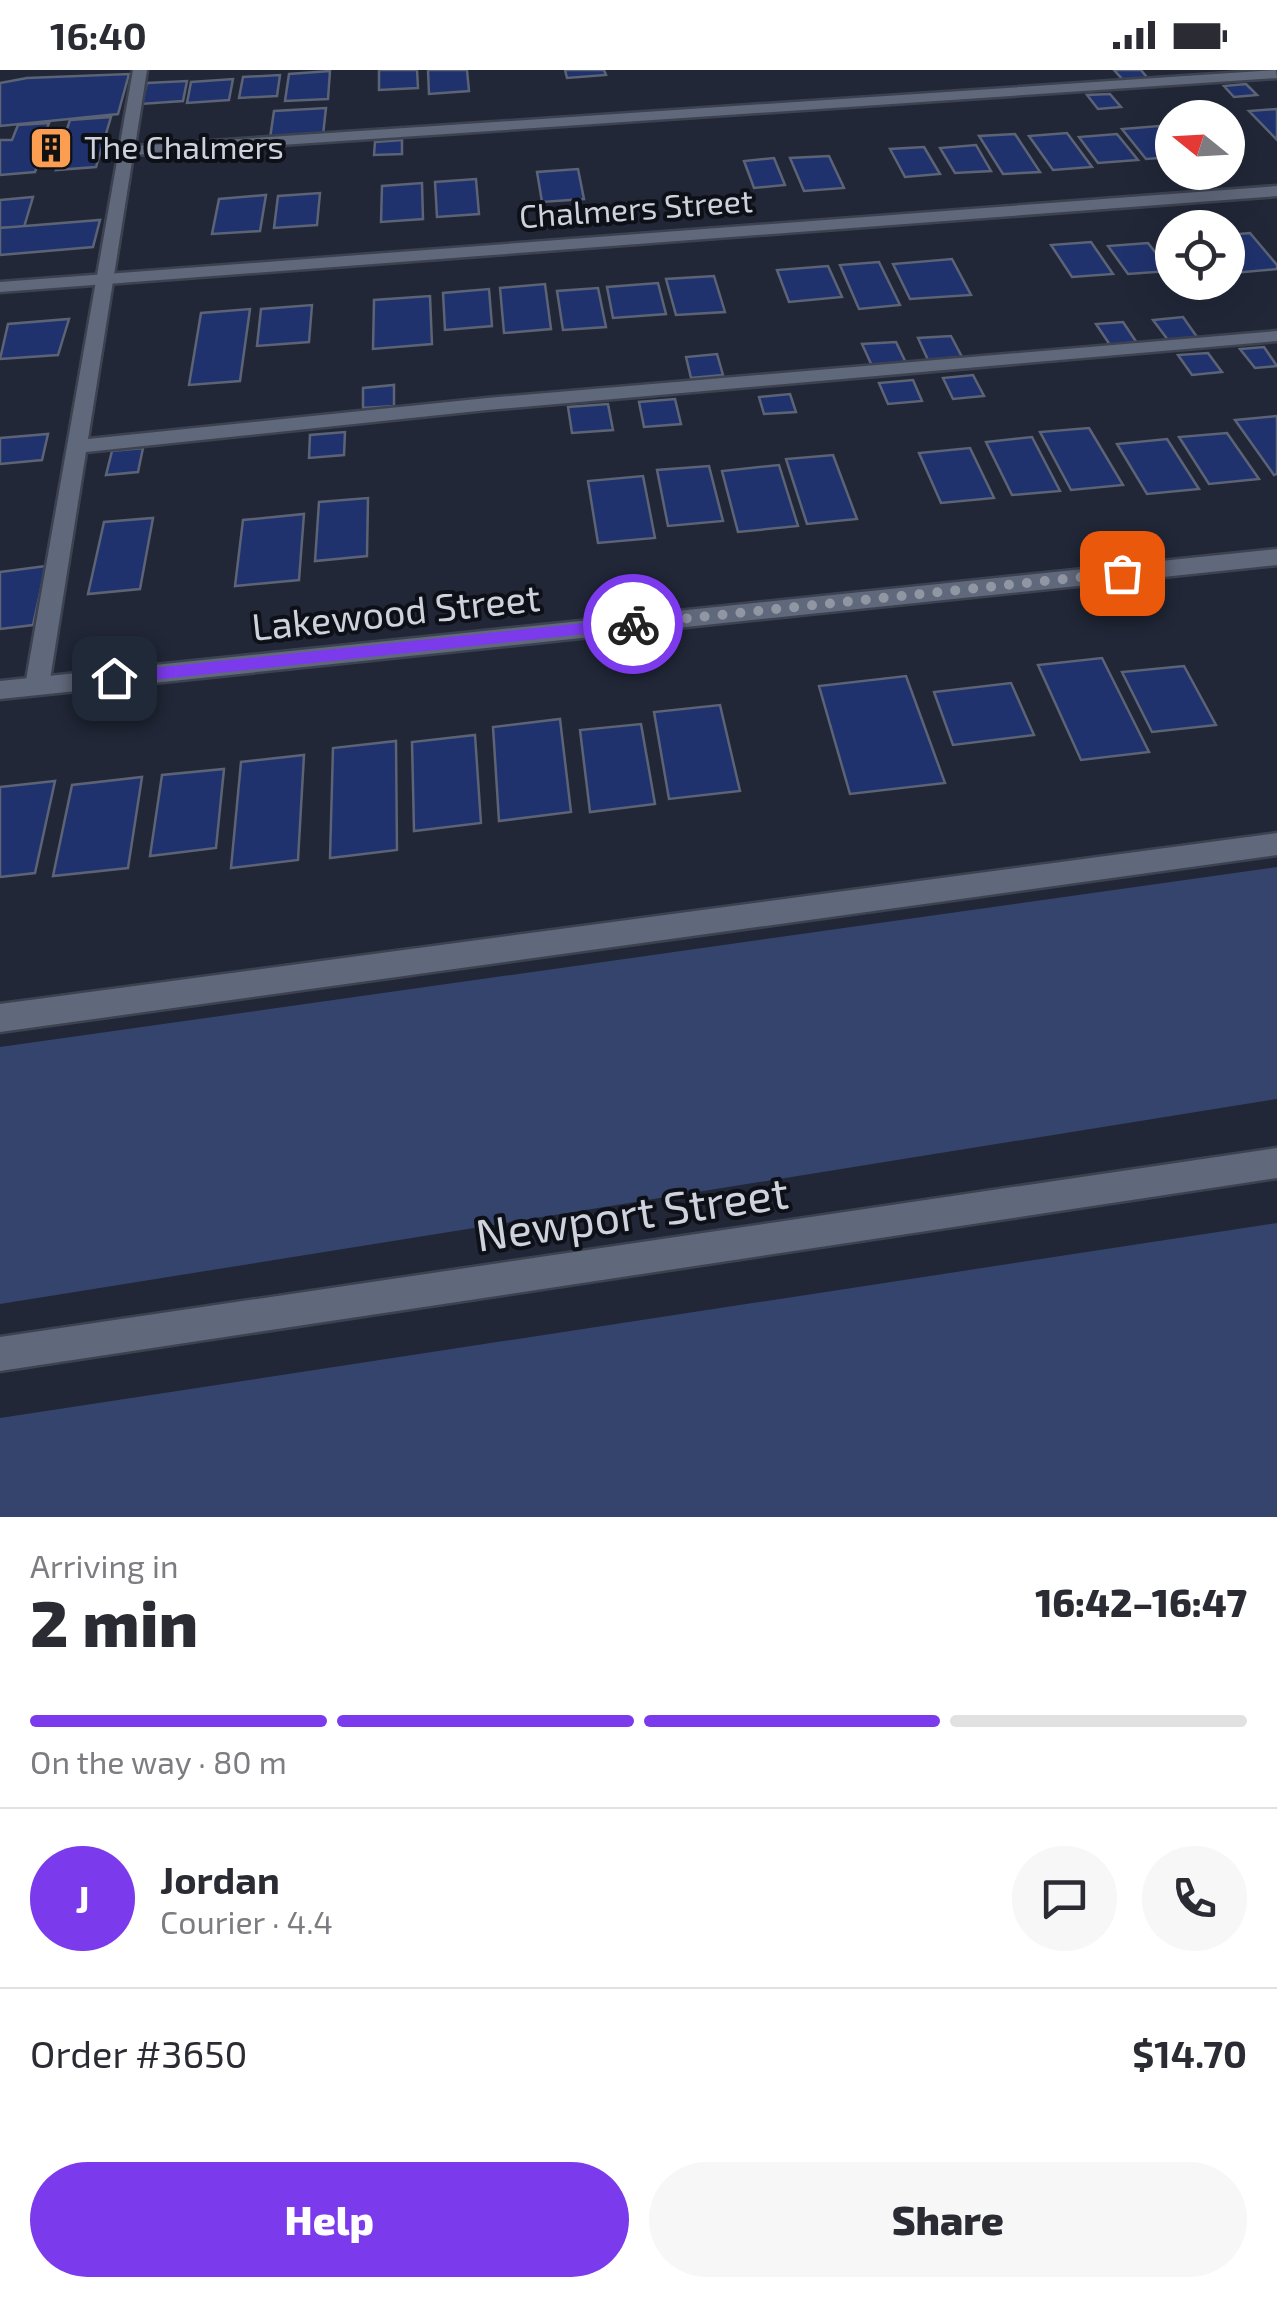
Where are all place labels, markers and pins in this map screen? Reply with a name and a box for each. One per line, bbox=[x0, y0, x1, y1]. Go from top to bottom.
building icon: The Chalmers bbox=[28, 125, 74, 171]
place label: The Chalmers bbox=[84, 127, 284, 165]
pin bbox=[1080, 531, 1165, 616]
pin bbox=[72, 636, 157, 721]

